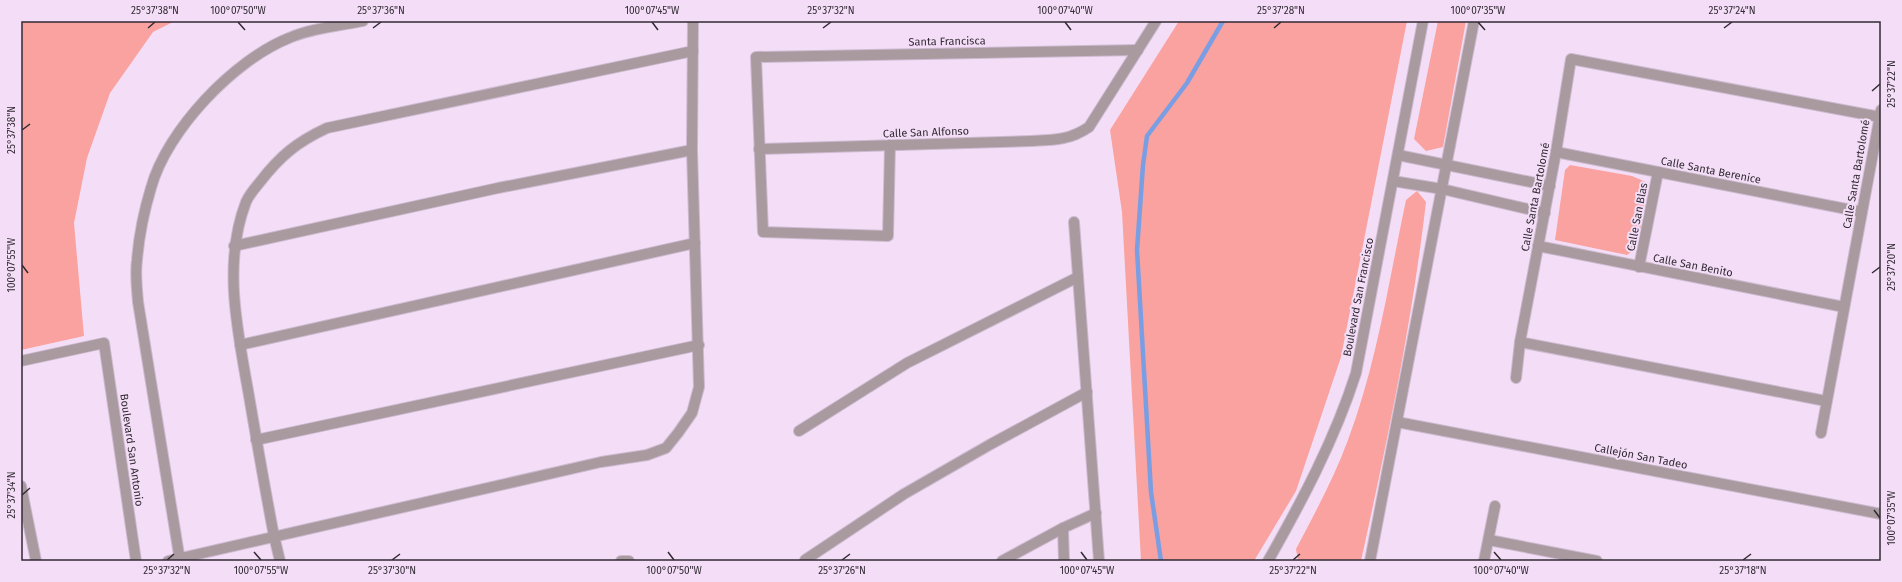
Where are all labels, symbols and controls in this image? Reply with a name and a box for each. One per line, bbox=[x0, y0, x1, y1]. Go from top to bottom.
text: 25°37'38"N bbox=[131, 5, 179, 17]
text: 100°07'50"W bbox=[210, 5, 267, 17]
text: 25°37'36"N bbox=[357, 5, 405, 17]
text: 100°07'45"W bbox=[625, 5, 680, 17]
text: 25°37'32"N bbox=[807, 5, 855, 17]
text: 100°07'40"W bbox=[1037, 5, 1093, 17]
text: 25°37'28"N bbox=[1257, 5, 1305, 17]
text: 100°07'35"W bbox=[1451, 5, 1506, 17]
text: 25°37'24"N bbox=[1708, 5, 1756, 17]
street label: Santa Francisca bbox=[908, 34, 986, 49]
text: 25°37'22"N bbox=[1886, 60, 1898, 108]
text: 25°37'38"N bbox=[6, 106, 18, 154]
street label: Calle Santa Bartolomé bbox=[1840, 118, 1872, 230]
street label: Calle San Alfonso bbox=[883, 125, 969, 140]
street label: Calle Santa Bartolomé bbox=[1519, 142, 1552, 253]
street label: Calle Santa Berenice bbox=[1660, 154, 1762, 187]
street label: Calle San Blas bbox=[1624, 182, 1650, 252]
text: 100°07'55"W bbox=[6, 237, 18, 292]
street label: Boulevard San Francisco bbox=[1341, 237, 1376, 358]
text: 25°37'20"N bbox=[1886, 243, 1898, 291]
street label: Calle San Benito bbox=[1652, 251, 1734, 280]
street label: Boulevard San Antonio bbox=[117, 393, 146, 507]
street label: Callejón San Tadeo bbox=[1593, 441, 1689, 472]
text: 25°37'34"N bbox=[6, 471, 18, 519]
text: 100°07'35"W bbox=[1886, 490, 1898, 545]
text: 25°37'32"N bbox=[143, 565, 191, 577]
text: 100°07'55"W bbox=[234, 565, 289, 577]
text: 25°37'30"N bbox=[368, 565, 416, 577]
text: 100°07'50"W bbox=[646, 565, 703, 577]
text: 25°37'26"N bbox=[818, 565, 866, 577]
text: 100°07'45"W bbox=[1060, 565, 1115, 577]
text: 25°37'22"N bbox=[1269, 565, 1317, 577]
text: 100°07'40"W bbox=[1473, 565, 1529, 577]
text: 25°37'18"N bbox=[1719, 565, 1767, 577]

